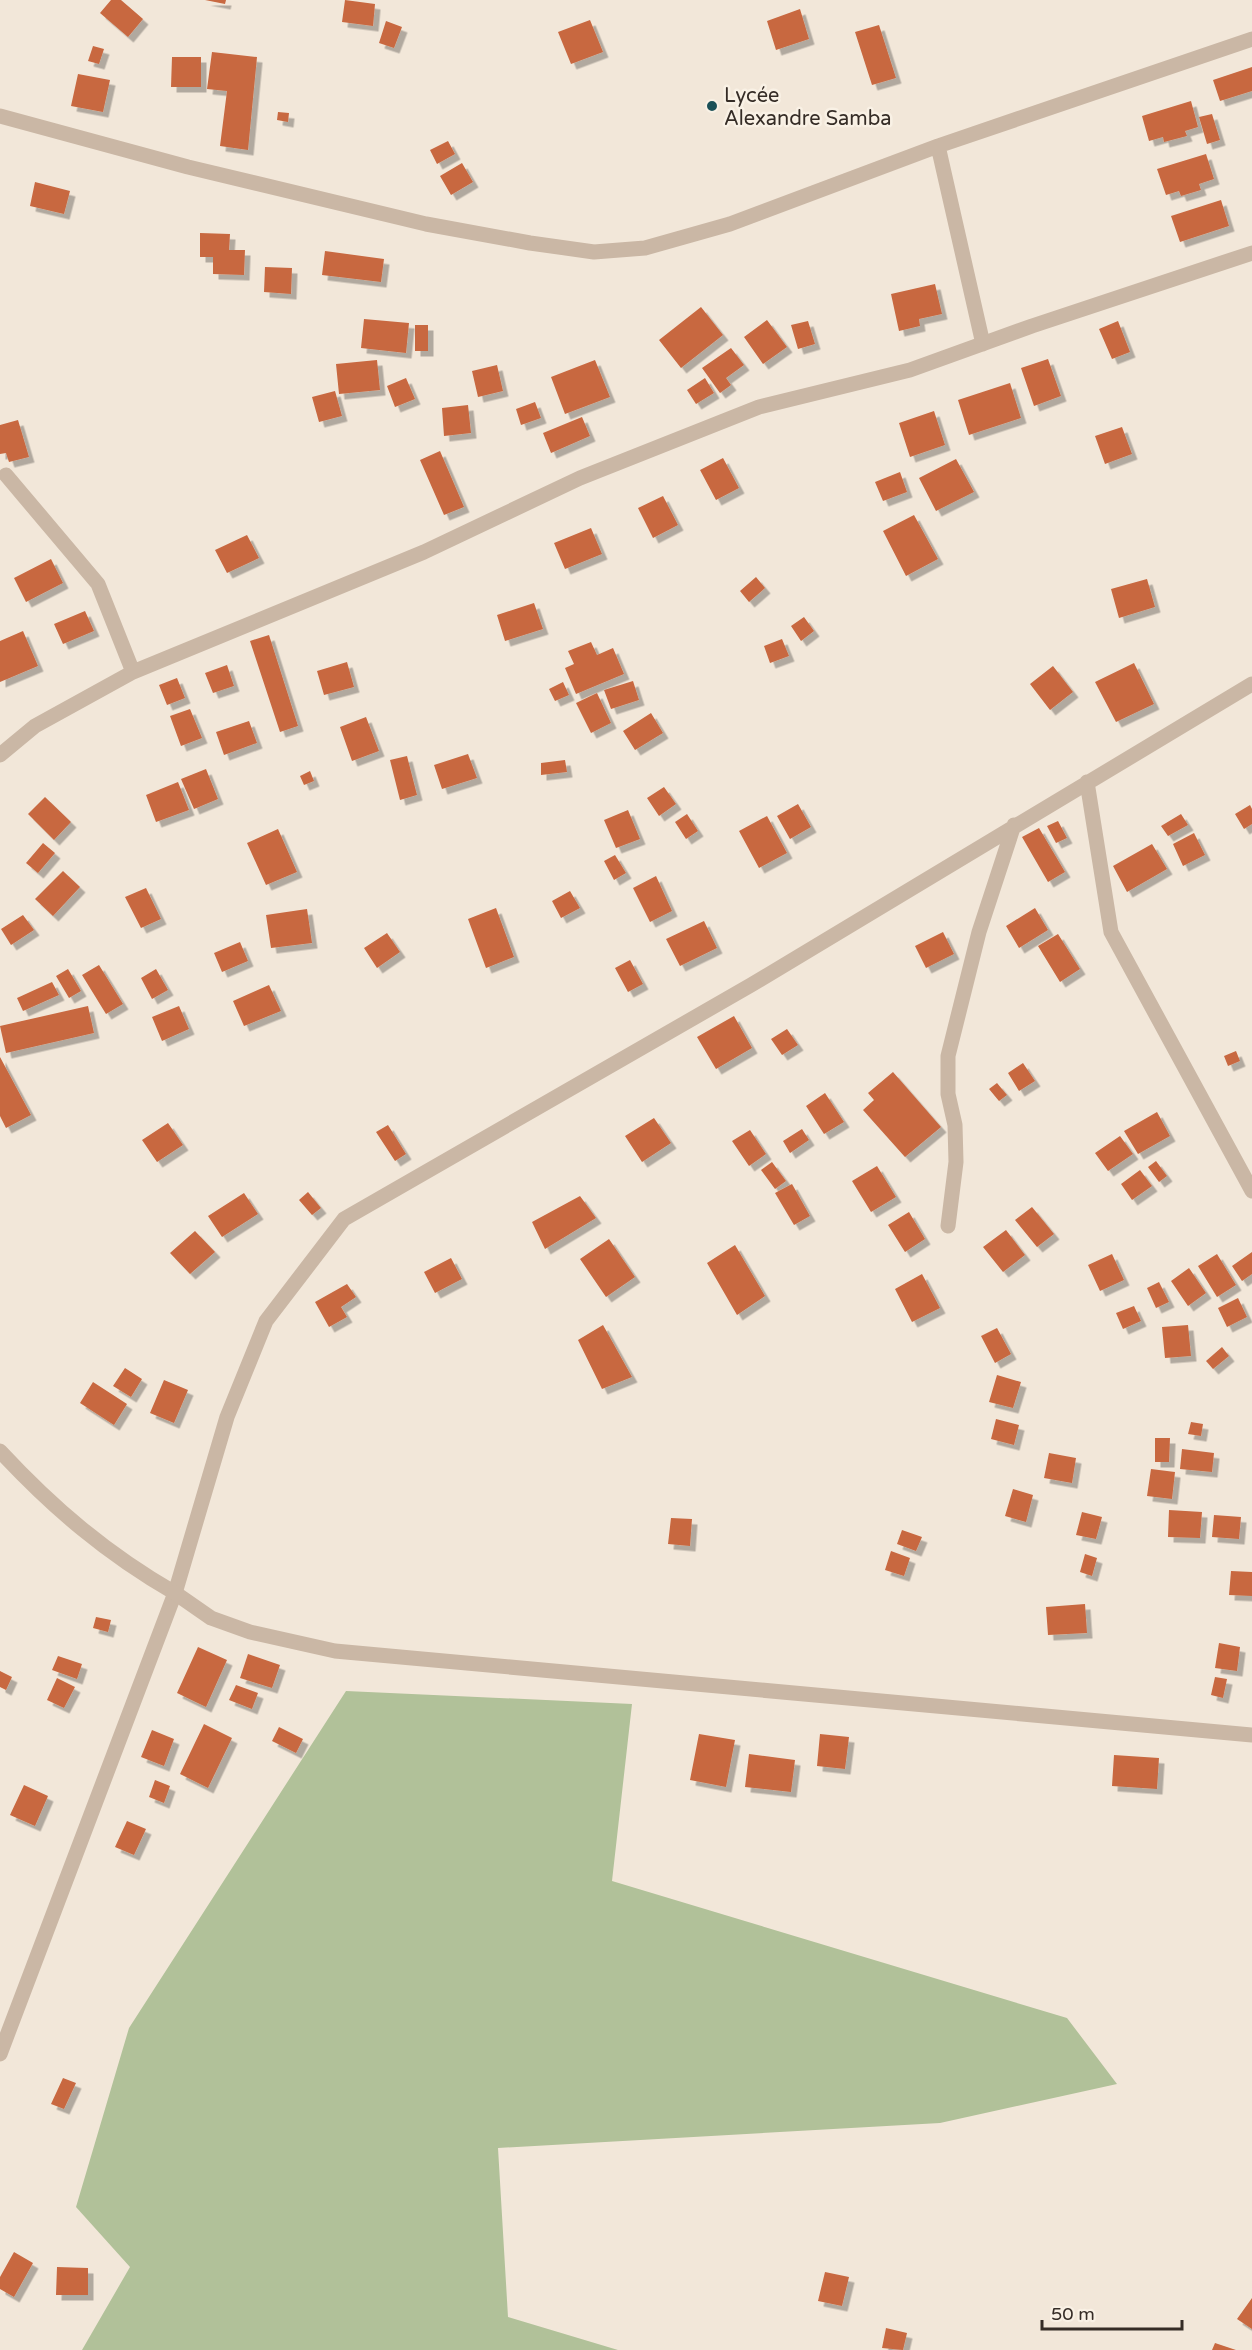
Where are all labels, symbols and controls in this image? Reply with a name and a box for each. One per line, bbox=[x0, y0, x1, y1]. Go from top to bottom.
place label: Lycée Alexandre Samba bbox=[724, 84, 892, 131]
marker: Lycée Alexandre Samba bbox=[705, 99, 719, 113]
scale bar bbox=[1042, 2293, 1182, 2331]
text: 50 m bbox=[1051, 2303, 1095, 2325]

